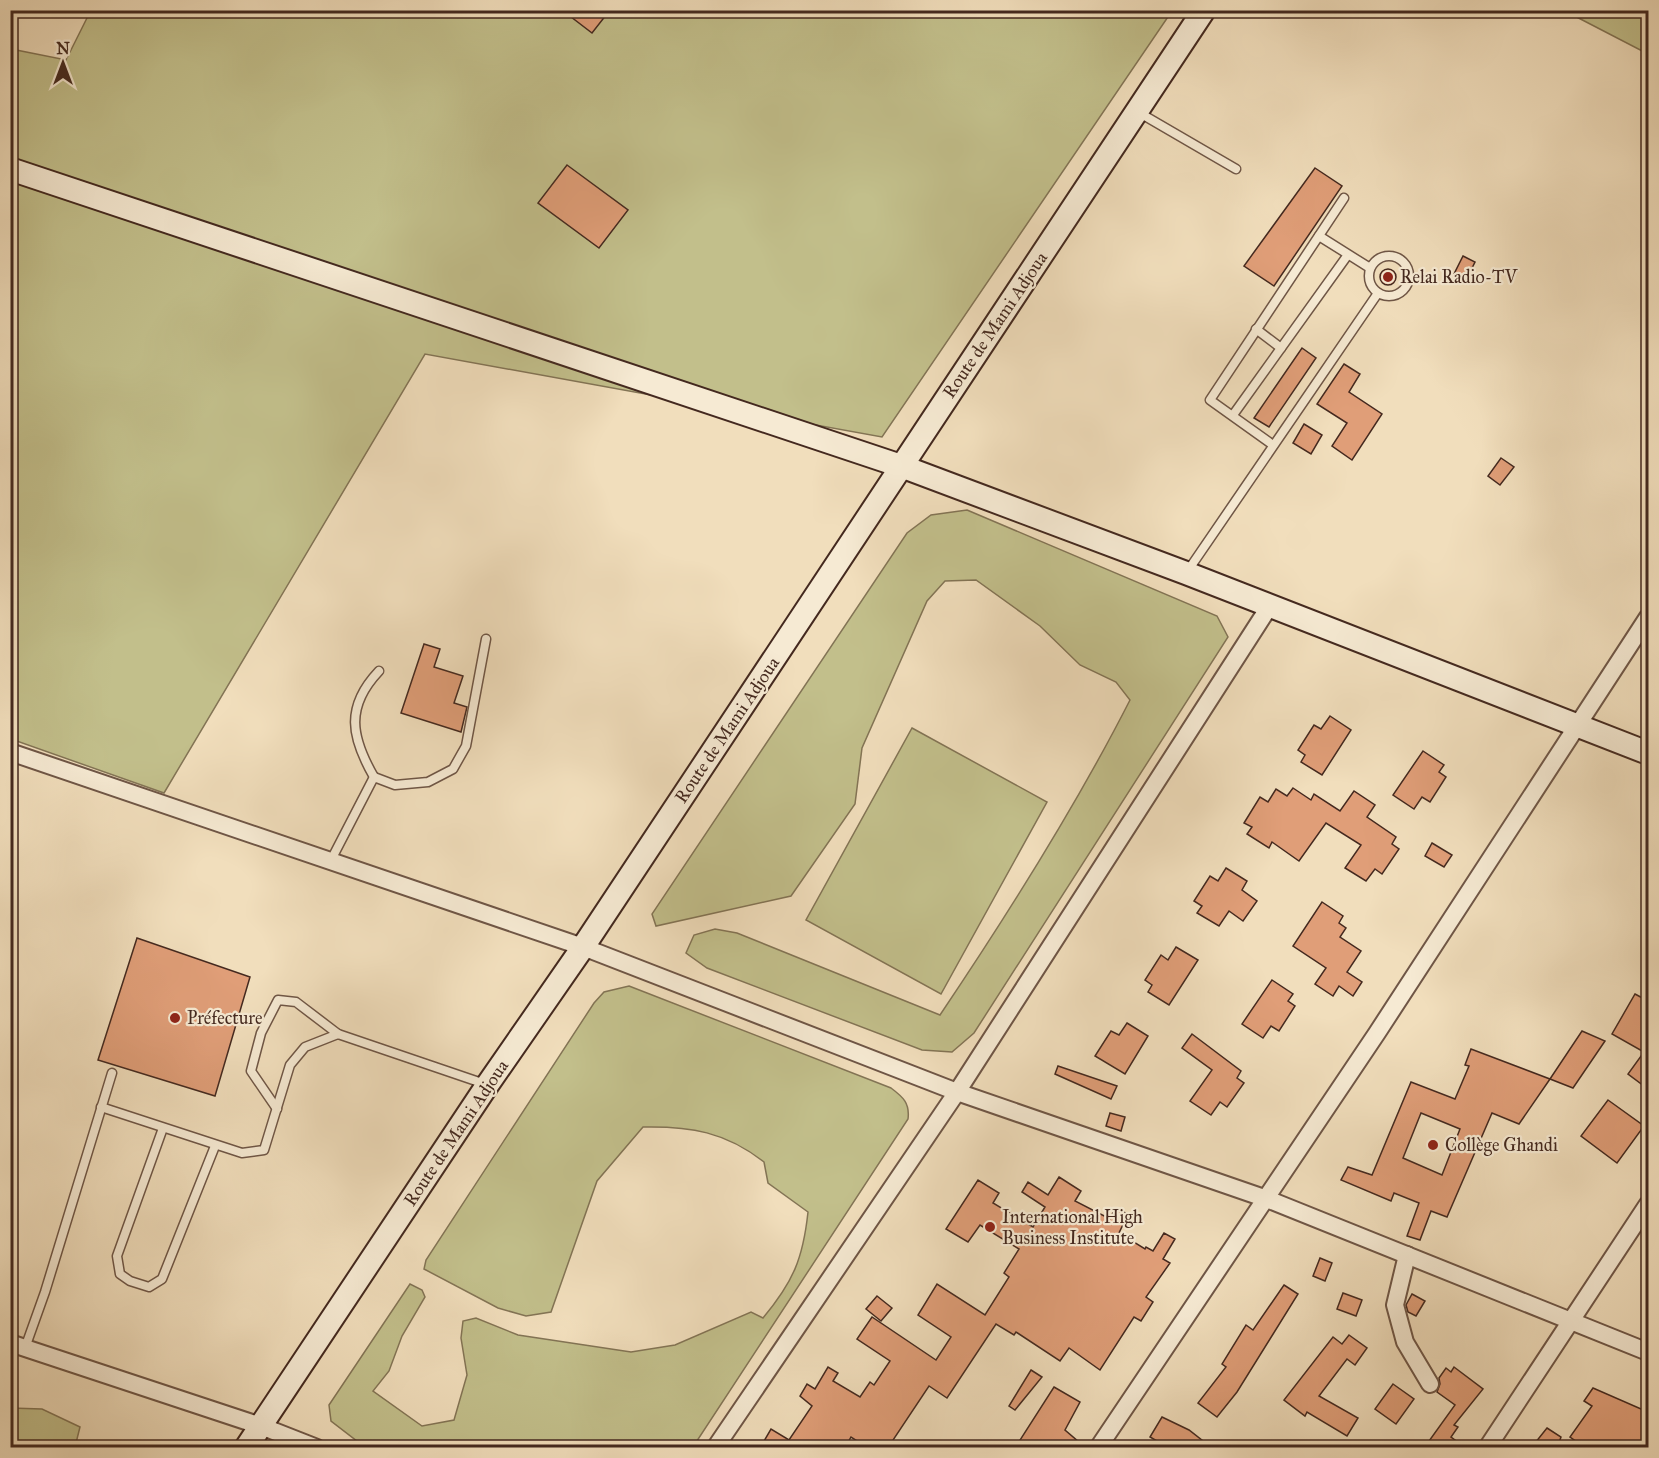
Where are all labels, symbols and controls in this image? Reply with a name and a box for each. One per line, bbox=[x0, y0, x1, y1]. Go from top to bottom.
north arrow bbox=[33, 33, 93, 93]
text: N bbox=[56, 39, 70, 58]
street label: Route de Mami Adjoua bbox=[938, 247, 1052, 402]
place label: Relai Radio-TV bbox=[1400, 266, 1519, 288]
marker: Relai Radio-TV bbox=[1381, 270, 1395, 284]
street label: Route de Mami Adjoua bbox=[670, 652, 784, 807]
place label: Préfecture bbox=[187, 1007, 262, 1029]
marker: Préfecture bbox=[168, 1011, 182, 1025]
street label: Route de Mami Adjoua bbox=[399, 1055, 513, 1210]
place label: Collège Ghandi bbox=[1445, 1134, 1558, 1157]
marker: Collège Ghandi bbox=[1426, 1138, 1440, 1152]
place label: International High Business Institute bbox=[1002, 1206, 1143, 1249]
marker: International High Business Institute bbox=[983, 1220, 997, 1234]

